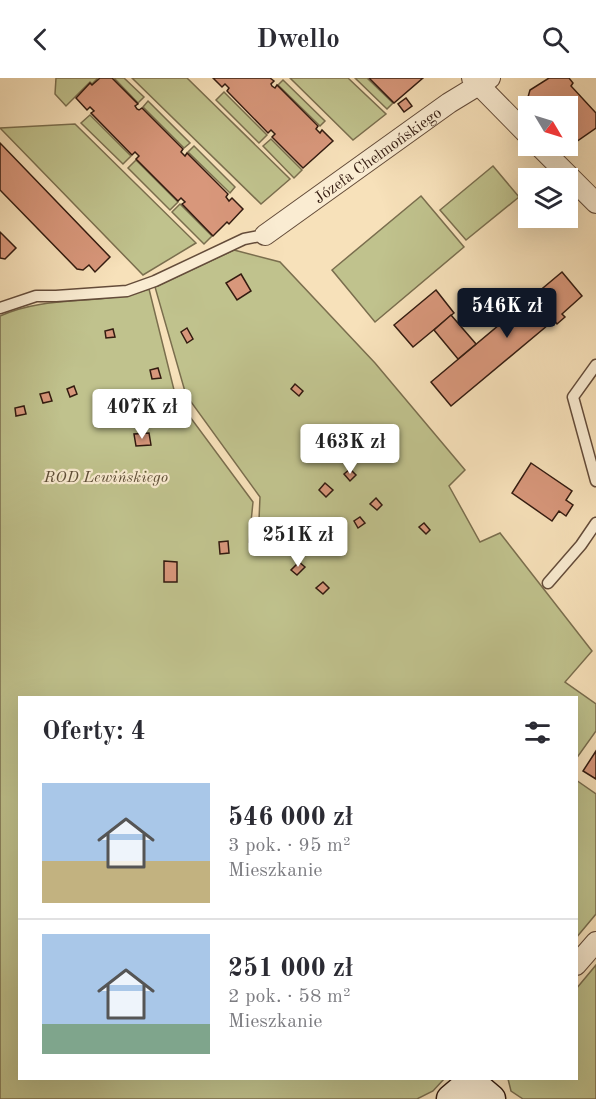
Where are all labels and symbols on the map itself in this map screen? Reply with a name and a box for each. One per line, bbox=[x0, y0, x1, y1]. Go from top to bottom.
north arrow bbox=[518, 96, 578, 156]
street label: Józefa Chełmońskiego bbox=[312, 105, 445, 207]
pin: 546K zł bbox=[452, 288, 562, 339]
pin: 407K zł bbox=[87, 389, 197, 440]
pin: 463K zł bbox=[295, 424, 405, 475]
park label: ROD Lewińskiego bbox=[43, 470, 168, 486]
pin: 251K zł bbox=[243, 517, 353, 568]

